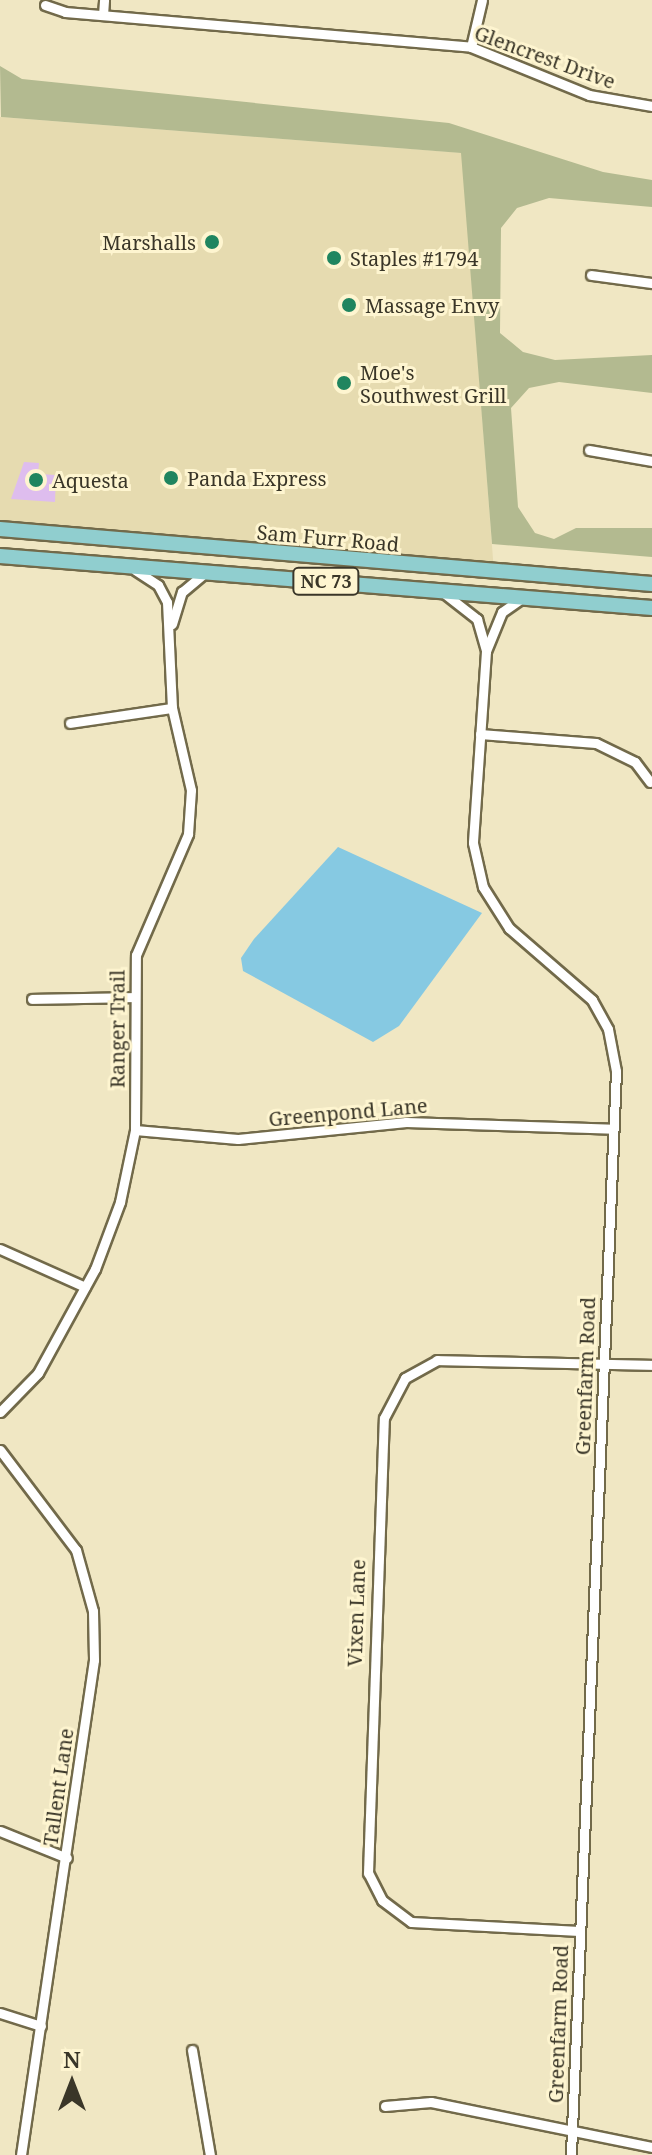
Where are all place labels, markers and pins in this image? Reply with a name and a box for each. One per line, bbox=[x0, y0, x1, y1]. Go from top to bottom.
place label: Marshalls bbox=[102, 230, 196, 254]
marker: Marshalls bbox=[203, 233, 221, 251]
place label: Staples #1794 bbox=[350, 246, 478, 270]
marker: Staples #1794 bbox=[325, 249, 343, 267]
place label: Massage Envy bbox=[365, 293, 499, 317]
marker: Massage Envy bbox=[340, 296, 358, 314]
place label: Moe's Southwest Grill bbox=[360, 360, 507, 407]
marker: Moe's Southwest Grill bbox=[335, 374, 353, 392]
place label: Panda Express bbox=[187, 466, 326, 490]
place label: Aquesta bbox=[52, 468, 129, 492]
marker: Panda Express bbox=[162, 469, 180, 487]
marker: Aquesta bbox=[27, 471, 45, 489]

